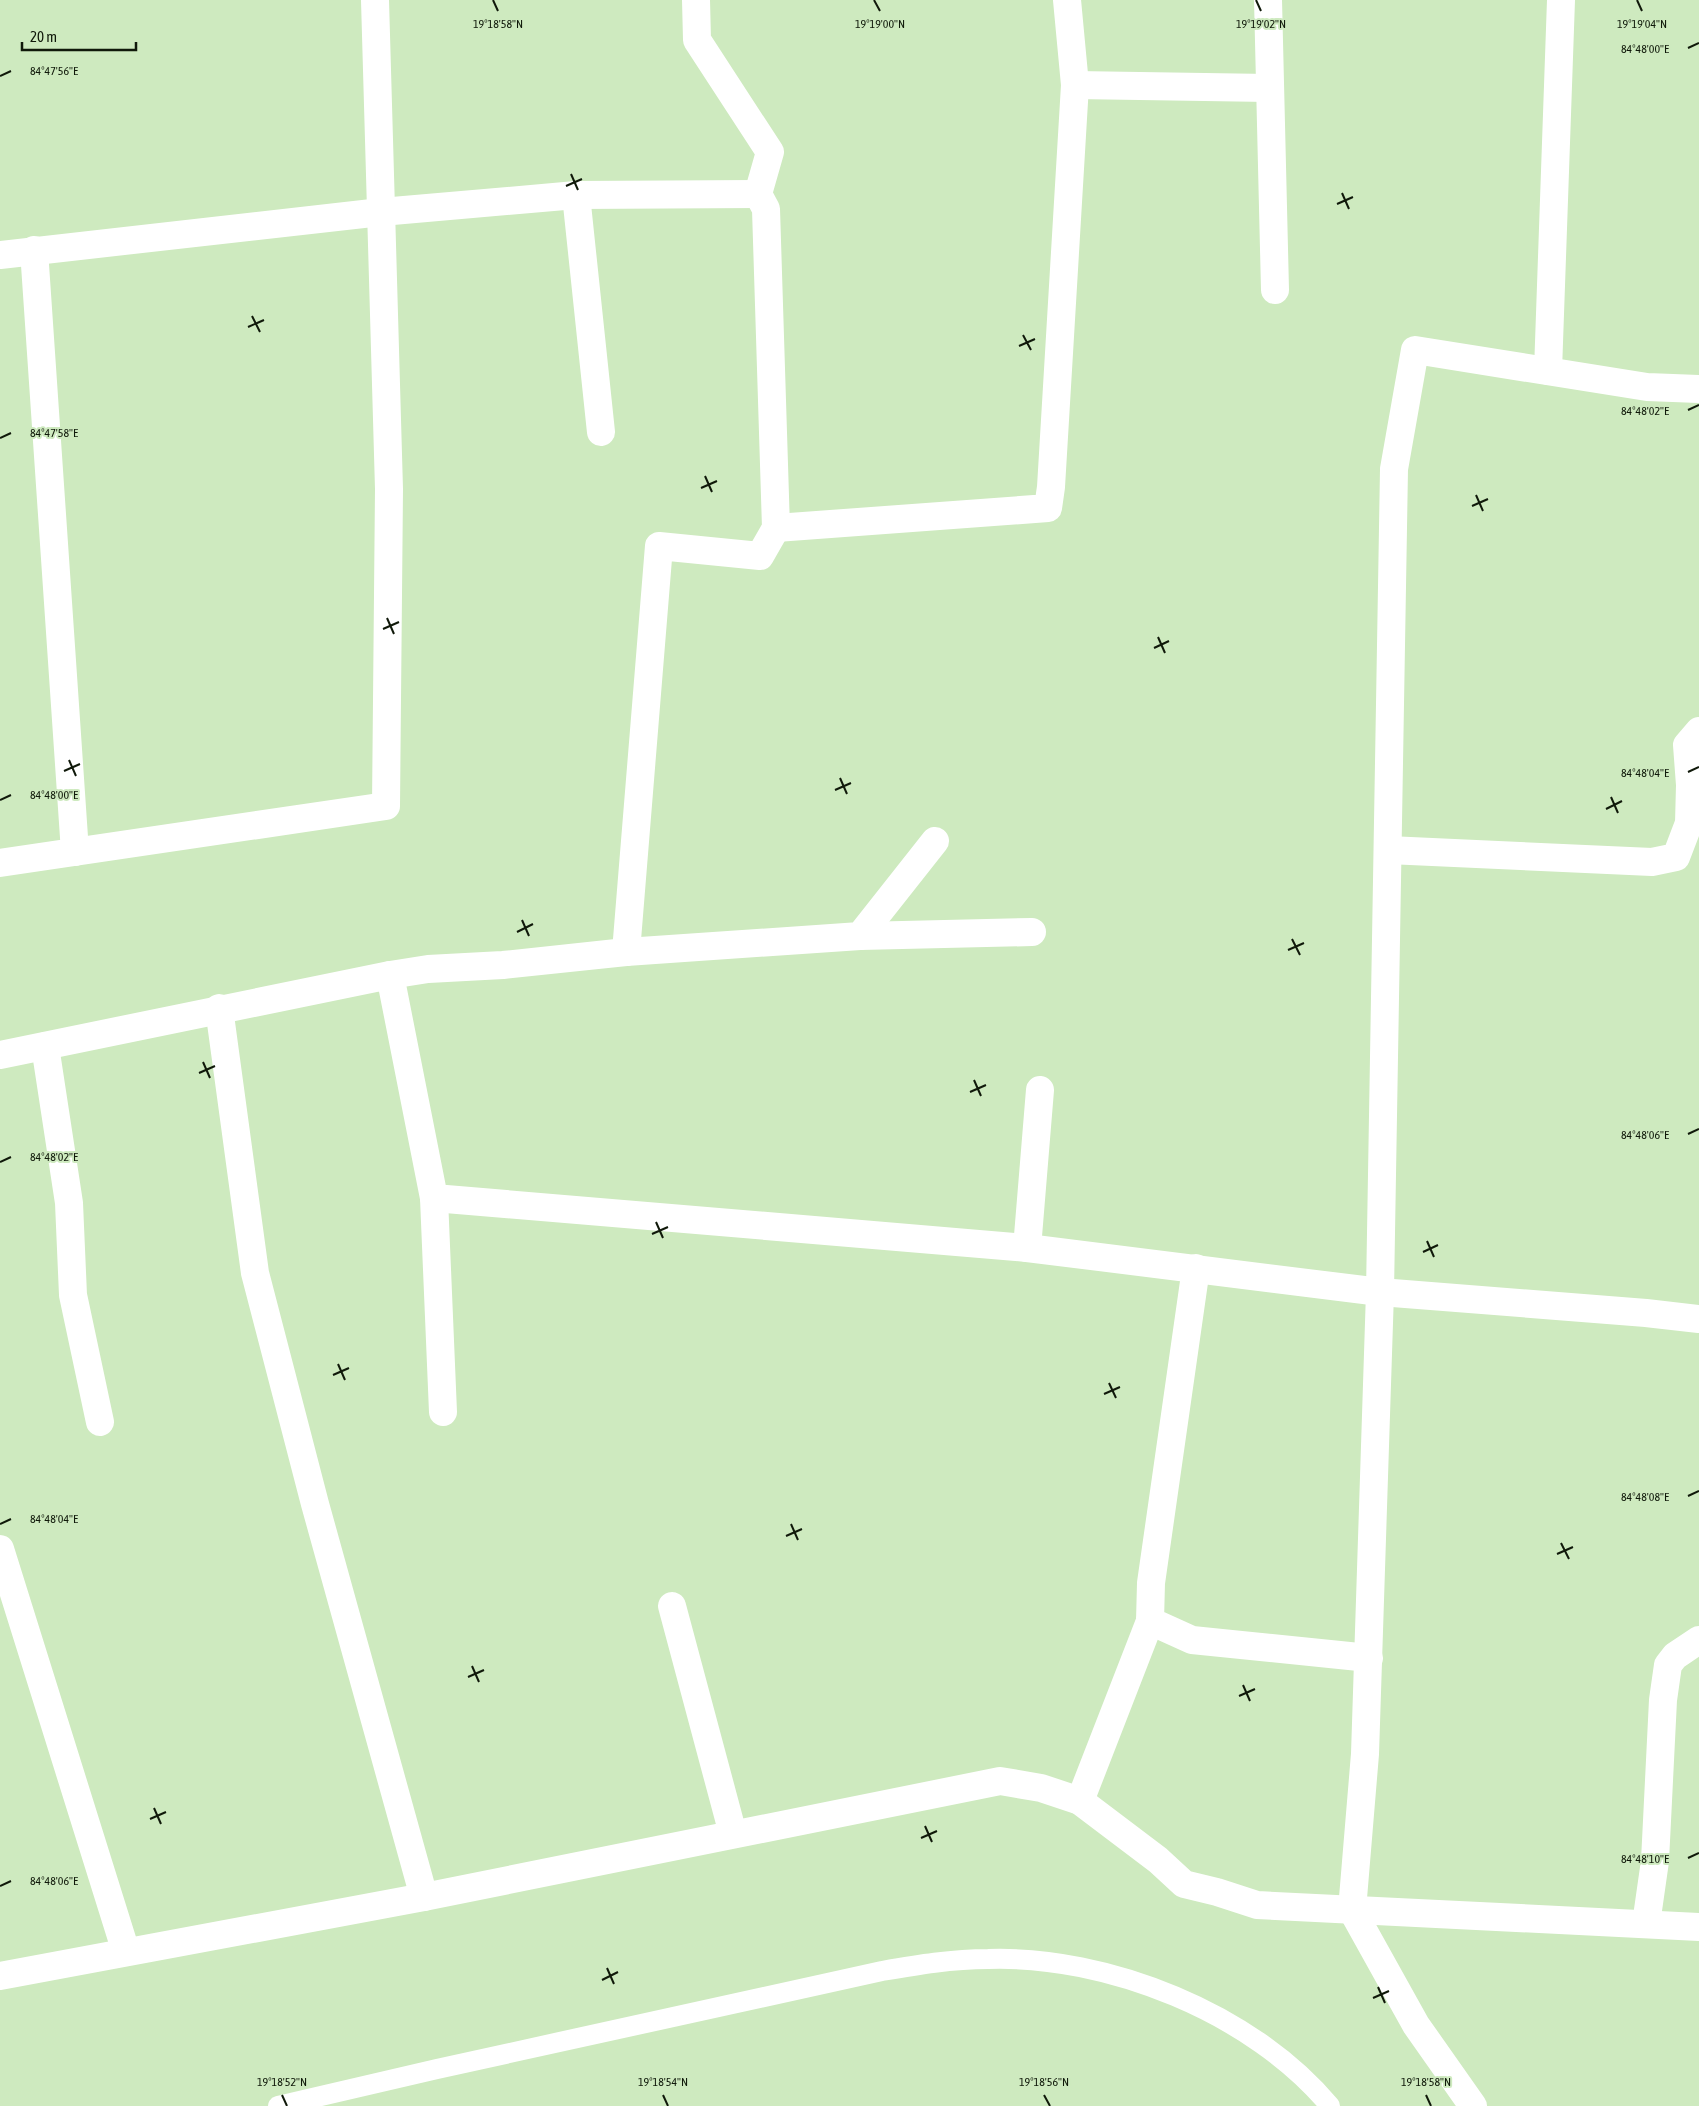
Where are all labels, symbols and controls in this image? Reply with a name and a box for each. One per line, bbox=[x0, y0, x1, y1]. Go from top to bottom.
text: 19°18'58"N bbox=[473, 17, 523, 31]
text: 19°19'00"N bbox=[855, 17, 905, 31]
text: 19°19'02"N bbox=[1236, 17, 1286, 31]
text: 19°19'04"N bbox=[1617, 17, 1667, 31]
scale bar bbox=[22, 20, 136, 52]
text: 20 m bbox=[30, 28, 57, 45]
text: 84°48'00"E bbox=[1621, 42, 1669, 56]
text: 84°47'56"E bbox=[30, 64, 78, 78]
text: 84°48'02"E bbox=[1621, 404, 1669, 418]
text: 84°47'58"E bbox=[30, 426, 78, 440]
text: 84°48'04"E bbox=[1621, 766, 1669, 780]
text: 84°48'00"E bbox=[30, 788, 78, 802]
text: 84°48'06"E bbox=[1621, 1128, 1669, 1142]
text: 84°48'02"E bbox=[30, 1150, 78, 1164]
text: 84°48'08"E bbox=[1621, 1490, 1669, 1504]
text: 84°48'04"E bbox=[30, 1512, 78, 1526]
text: 84°48'10"E bbox=[1621, 1852, 1669, 1866]
text: 84°48'06"E bbox=[30, 1874, 78, 1888]
text: 19°18'52"N bbox=[257, 2075, 307, 2089]
text: 19°18'54"N bbox=[638, 2075, 688, 2089]
text: 19°18'56"N bbox=[1019, 2075, 1069, 2089]
text: 19°18'58"N bbox=[1401, 2075, 1451, 2089]

